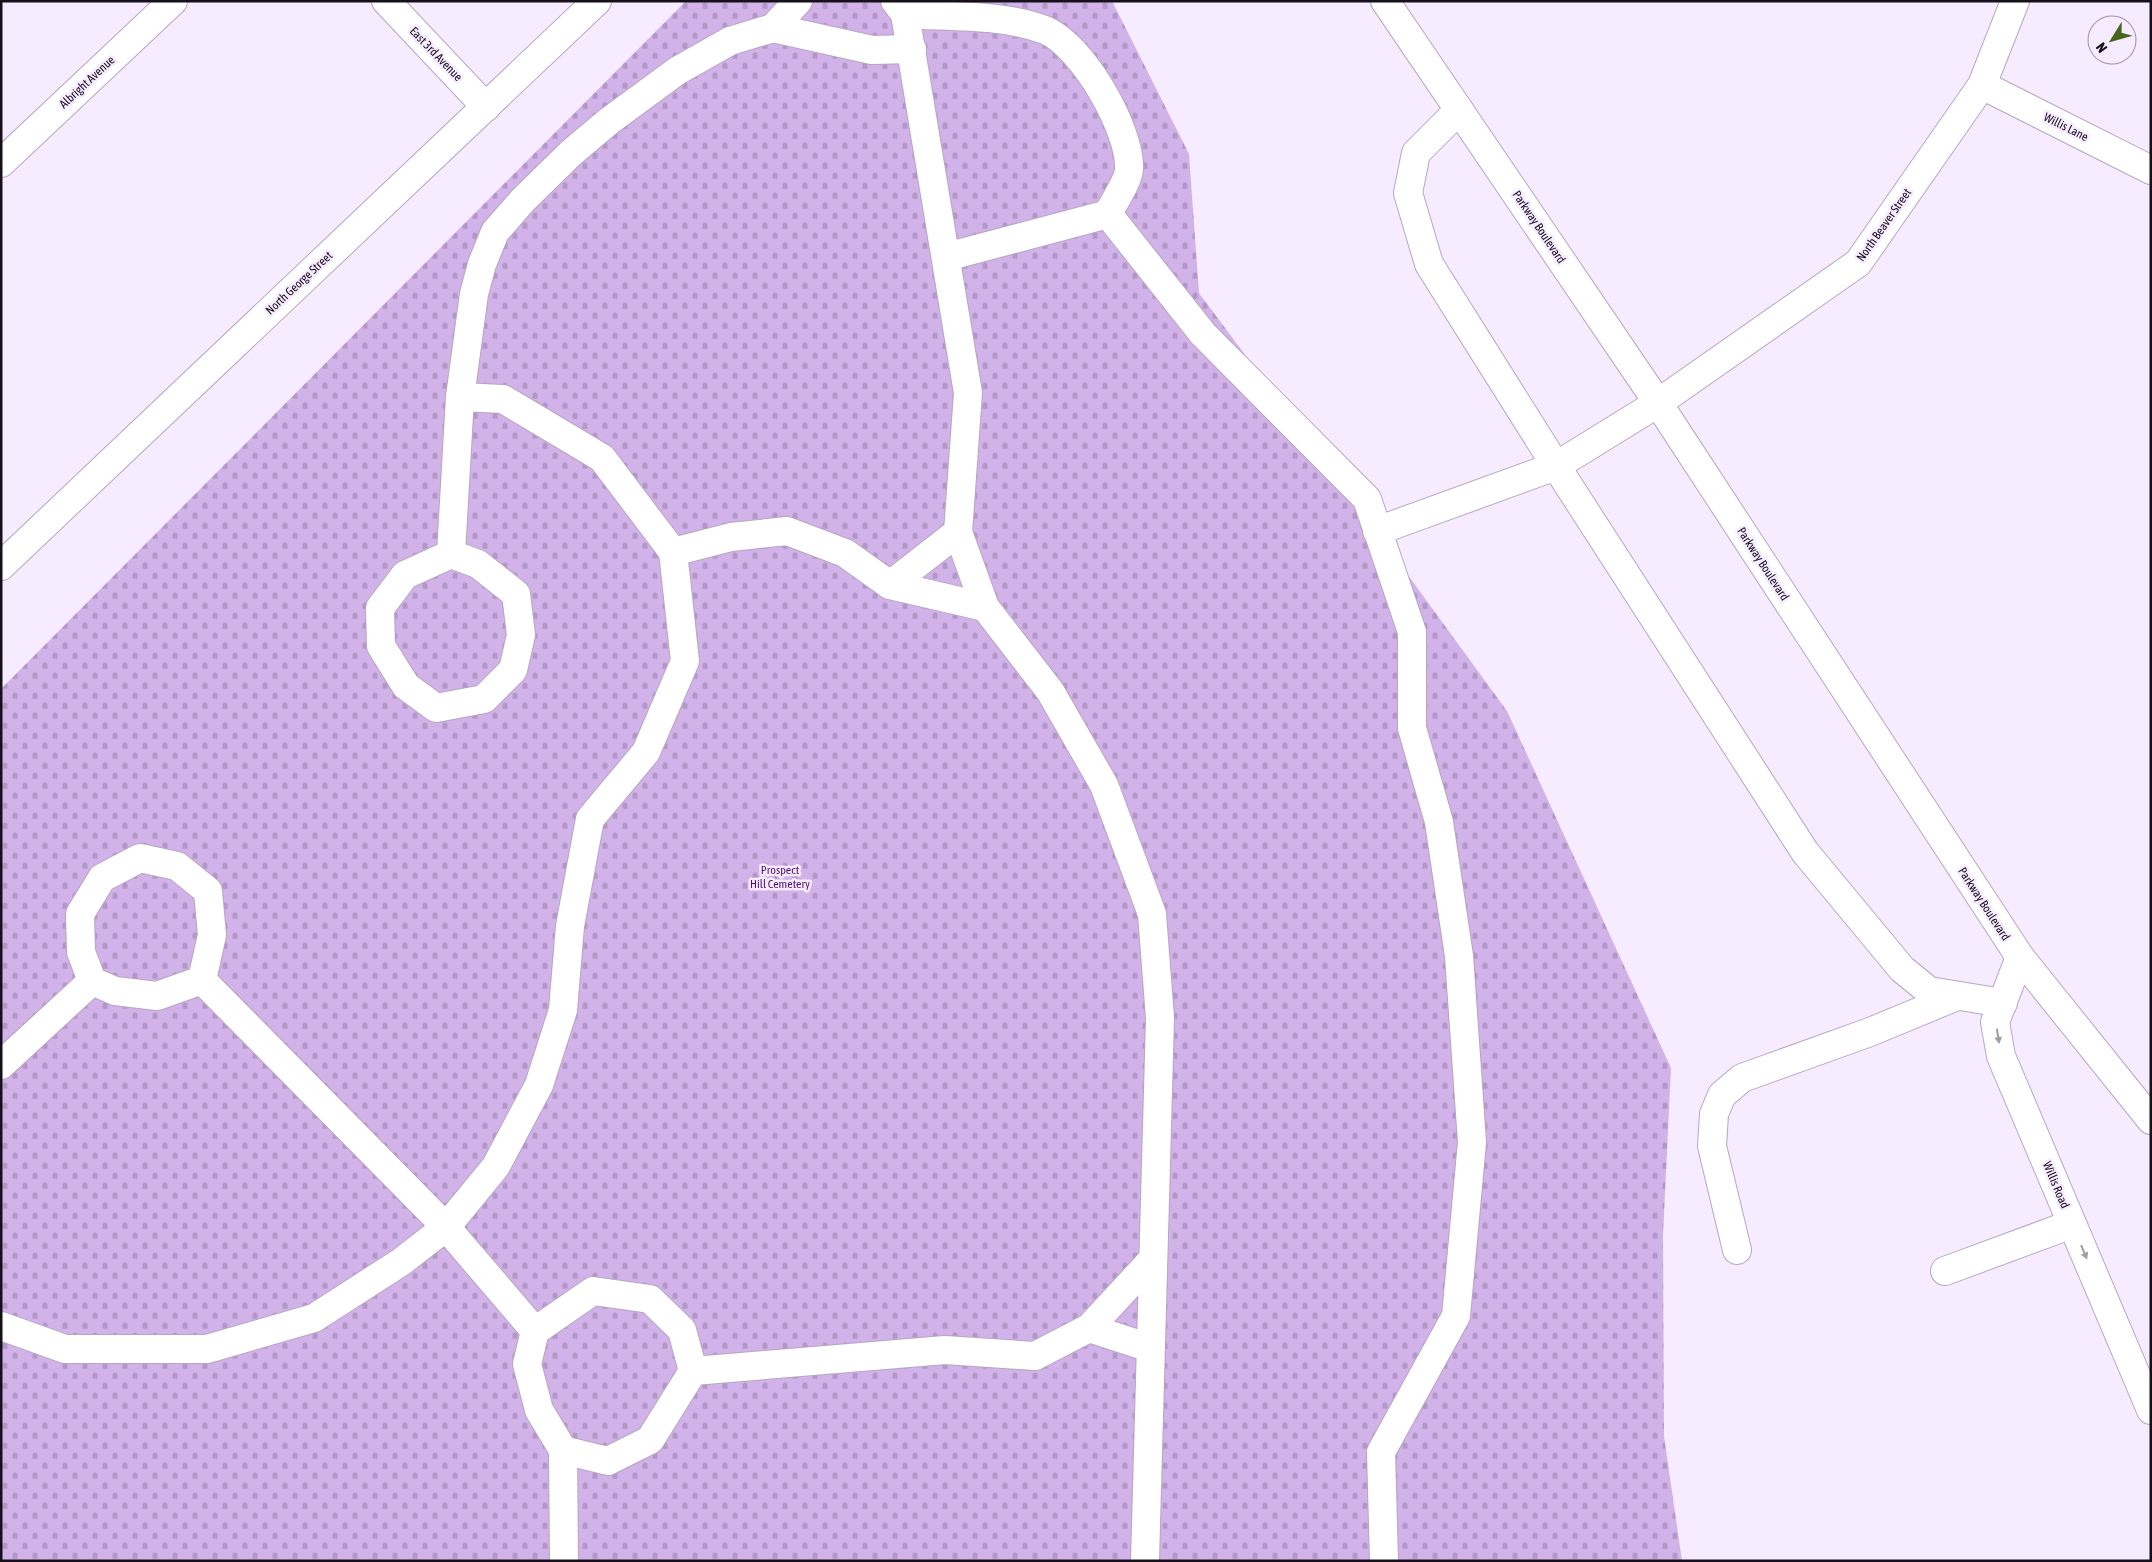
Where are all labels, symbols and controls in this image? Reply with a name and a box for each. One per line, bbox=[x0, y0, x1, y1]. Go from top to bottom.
north arrow bbox=[2087, 15, 2137, 65]
street label: East 3rd Avenue bbox=[407, 24, 465, 84]
text: N bbox=[2093, 40, 2110, 56]
street label: Albright Avenue bbox=[56, 53, 118, 111]
street label: Willis Lane bbox=[2041, 110, 2091, 144]
street label: North Beaver Street bbox=[1854, 185, 1915, 264]
street label: Parkway Boulevard bbox=[1510, 188, 1568, 266]
street label: North George Street bbox=[263, 248, 336, 317]
street label: Parkway Boulevard bbox=[1734, 525, 1792, 603]
park label: Prospect Hill Cemetery bbox=[750, 863, 810, 891]
street label: Parkway Boulevard bbox=[1955, 865, 2013, 943]
one-way arrow bbox=[1994, 1029, 2002, 1045]
street label: Willis Road bbox=[2040, 1160, 2072, 1210]
one-way arrow bbox=[2080, 1245, 2088, 1259]

